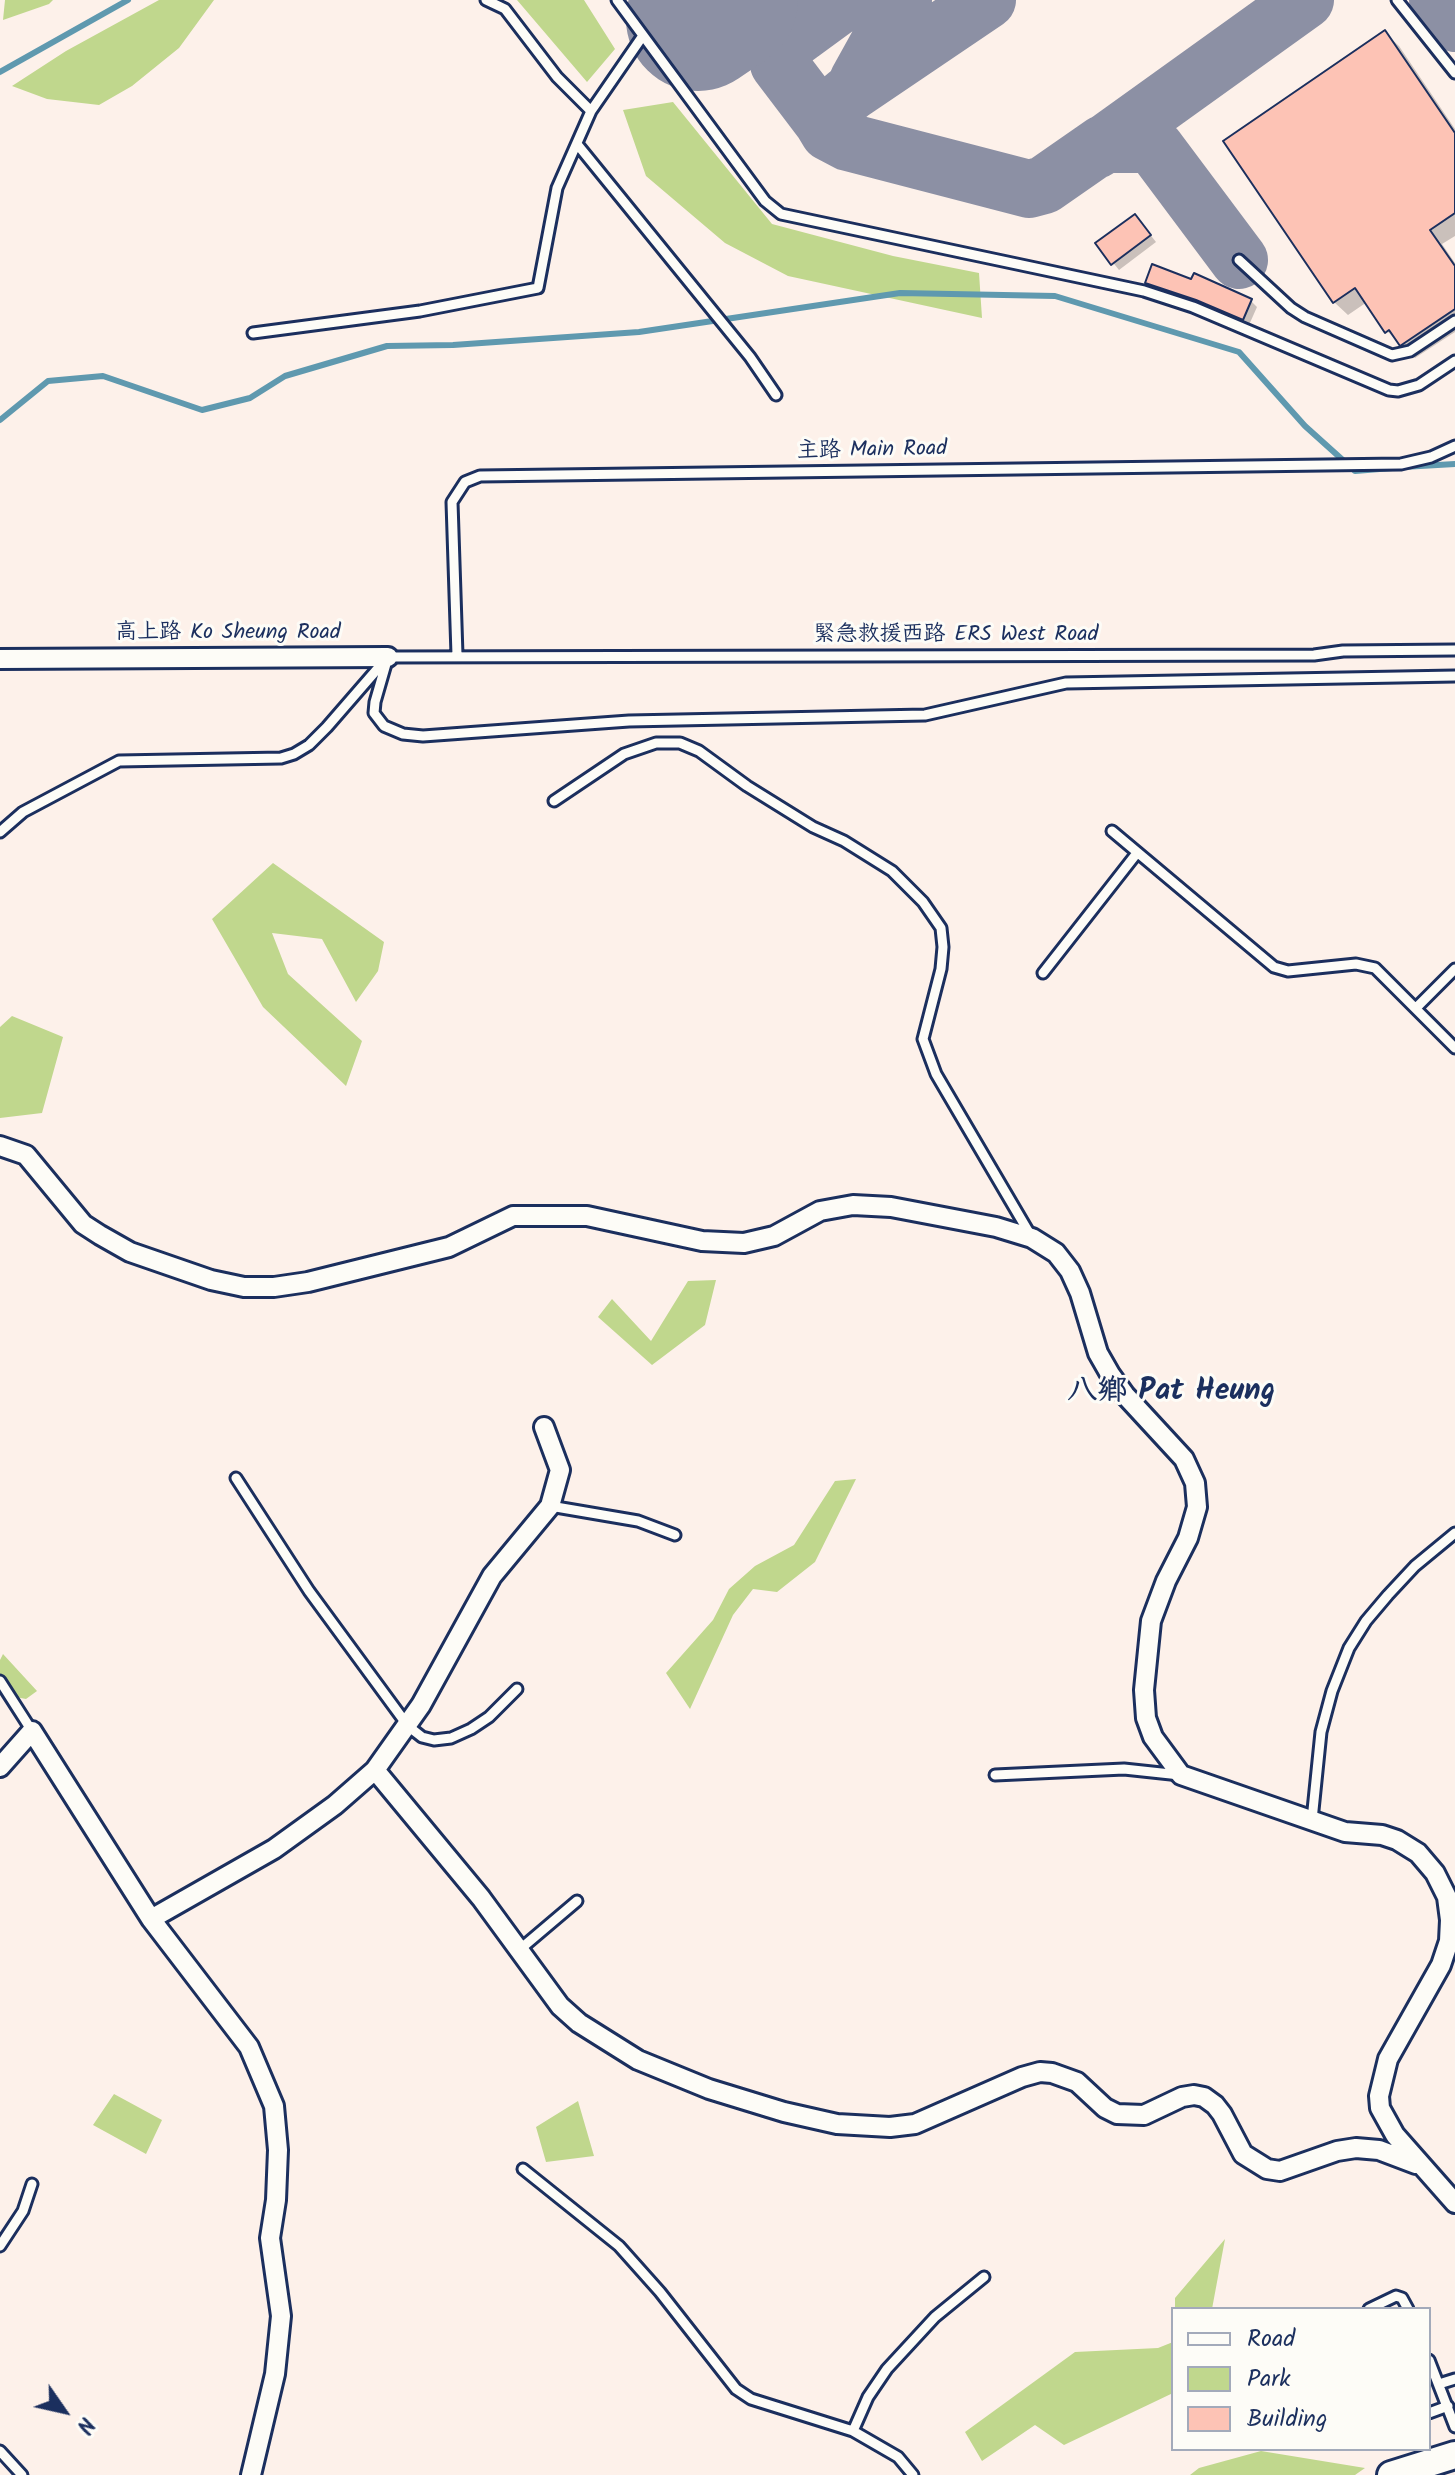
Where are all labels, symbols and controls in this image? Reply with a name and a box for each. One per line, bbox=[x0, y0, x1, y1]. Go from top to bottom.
street label: 主路 Main Road bbox=[797, 437, 947, 467]
street label: 高上路 Ko Sheung Road bbox=[115, 621, 341, 647]
street label: 緊急救援西路 ERS West Road bbox=[814, 623, 1098, 649]
district label: 八鄉 Pat Heung bbox=[1067, 1376, 1275, 1412]
legend bbox=[1171, 2307, 1431, 2451]
text: Road bbox=[1247, 2320, 1295, 2359]
text: Park bbox=[1247, 2360, 1291, 2399]
north arrow bbox=[24, 2371, 104, 2451]
text: Building bbox=[1247, 2400, 1327, 2439]
text: N bbox=[66, 2409, 103, 2440]

